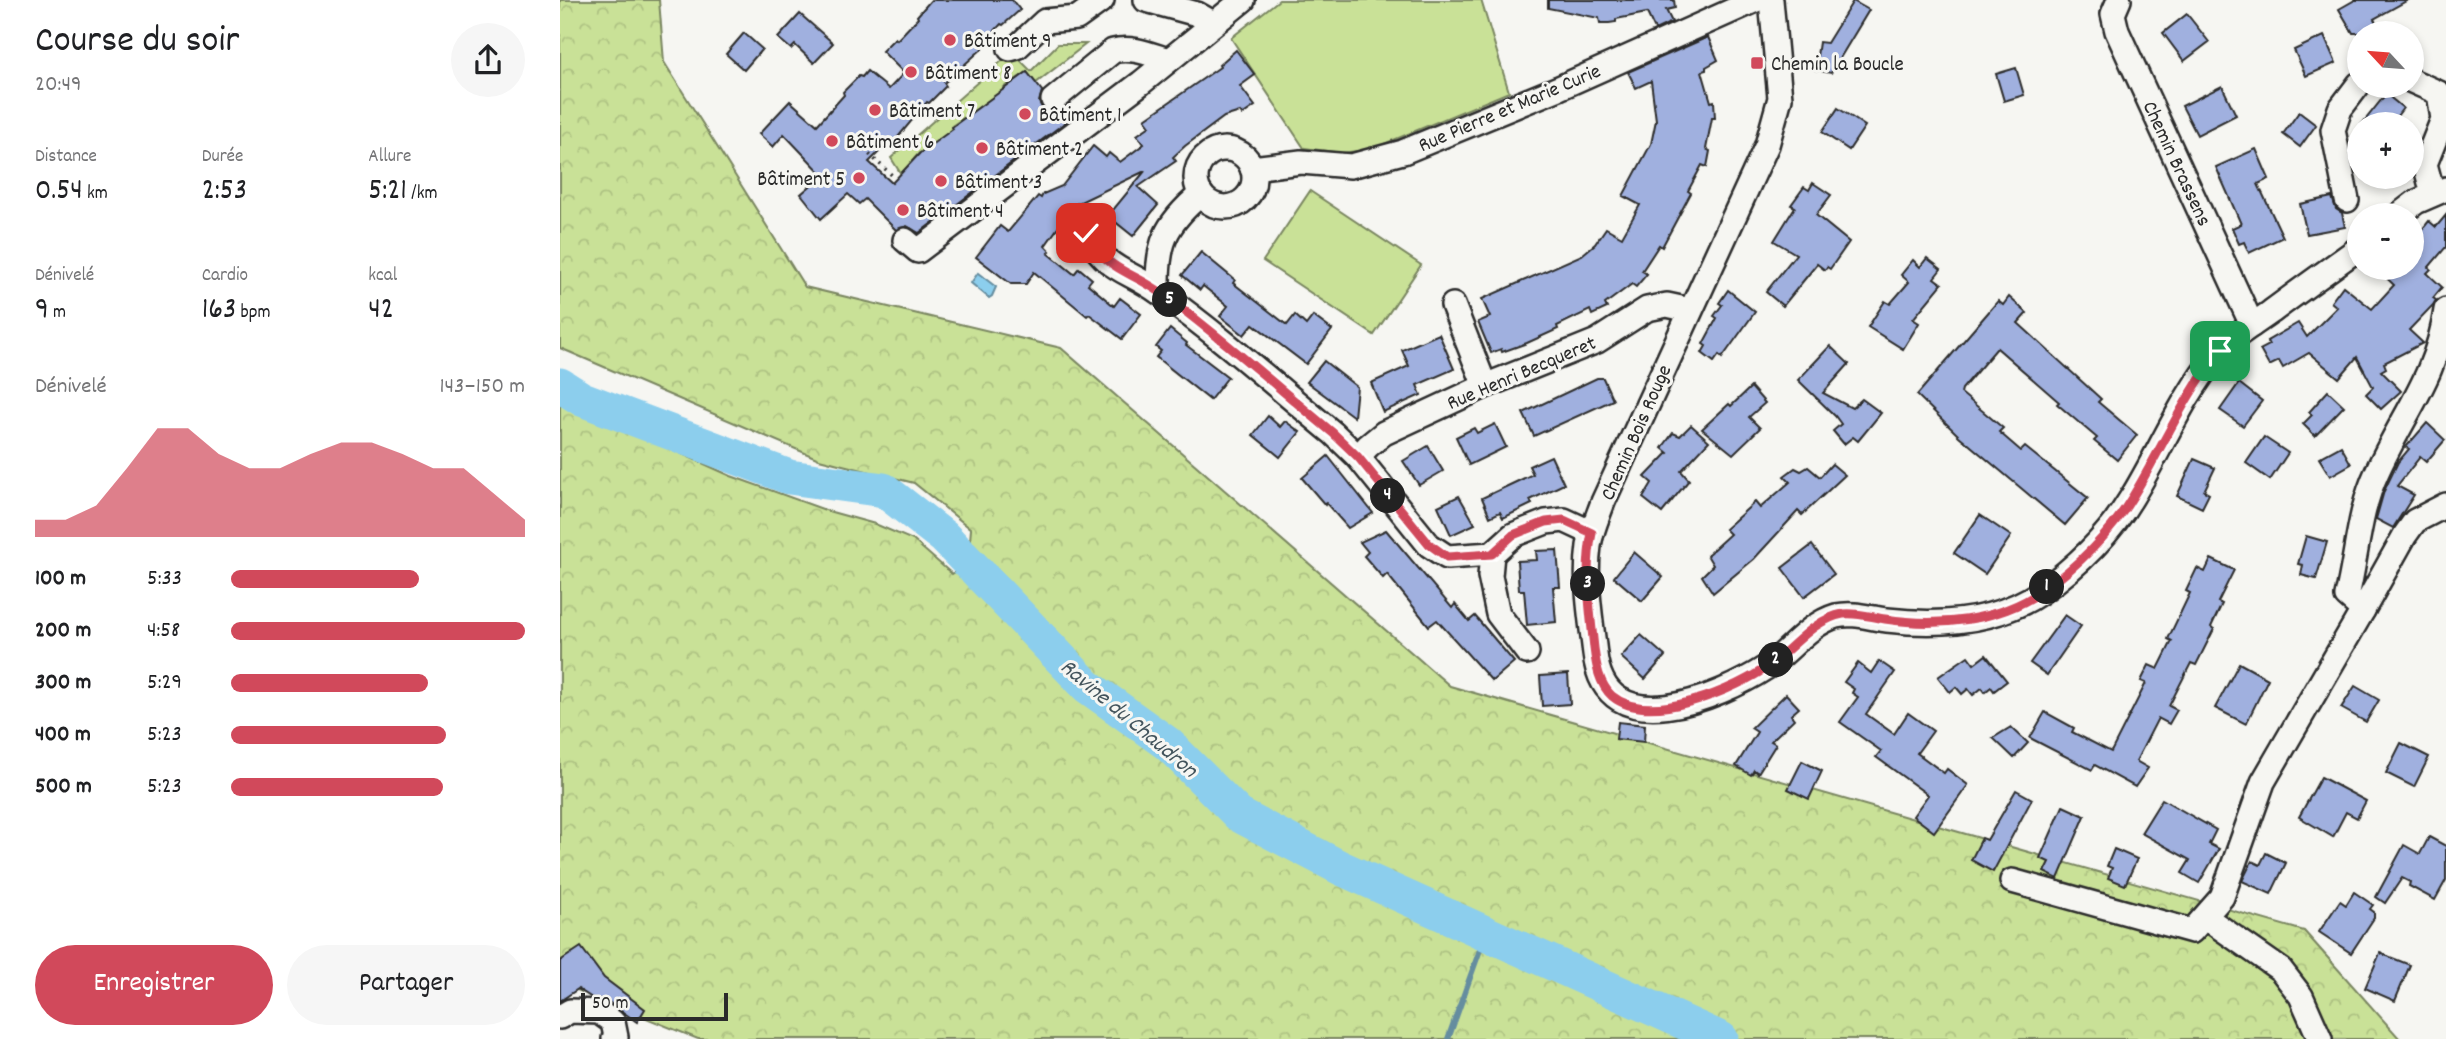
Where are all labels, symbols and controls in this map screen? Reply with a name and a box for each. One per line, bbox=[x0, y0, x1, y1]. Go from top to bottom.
text: Course du soir bbox=[35, 15, 239, 70]
north arrow bbox=[2347, 21, 2424, 98]
map controls bbox=[2347, 21, 2424, 280]
button: share bbox=[451, 23, 525, 97]
place label: Bâtiment 9 bbox=[964, 28, 1052, 58]
marker: Bâtiment 9 bbox=[942, 32, 958, 48]
place label: Chemin la Boucle bbox=[1771, 51, 1904, 81]
marker: Chemin la Boucle bbox=[1749, 55, 1765, 71]
street label: Rue Pierre et Marie Curie bbox=[1414, 58, 1606, 162]
place label: Bâtiment 8 bbox=[925, 60, 1011, 90]
marker: Bâtiment 8 bbox=[903, 64, 919, 80]
text: 20:49 bbox=[35, 69, 81, 102]
street label: Chemin Brassens bbox=[2133, 97, 2217, 232]
place label: Bâtiment 7 bbox=[889, 98, 975, 128]
marker: Bâtiment 7 bbox=[867, 102, 883, 118]
place label: Bâtiment 1 bbox=[1039, 102, 1122, 132]
marker: Bâtiment 1 bbox=[1017, 106, 1033, 122]
button: + bbox=[2347, 112, 2424, 189]
place label: Bâtiment 6 bbox=[846, 129, 934, 159]
marker: Bâtiment 6 bbox=[824, 133, 840, 149]
place label: Bâtiment 2 bbox=[996, 136, 1083, 166]
marker: Bâtiment 2 bbox=[974, 140, 990, 156]
text: Distance bbox=[35, 144, 97, 171]
text: Durée bbox=[202, 144, 243, 171]
text: Allure bbox=[368, 144, 411, 171]
place label: Bâtiment 5 bbox=[757, 166, 845, 196]
place label: Bâtiment 3 bbox=[955, 169, 1042, 199]
marker: Bâtiment 5 bbox=[851, 170, 867, 186]
text: 0.54 bbox=[35, 171, 83, 214]
text: 2:53 bbox=[202, 171, 247, 214]
text: 5:21 bbox=[368, 171, 407, 214]
marker: Bâtiment 3 bbox=[933, 173, 949, 189]
text: km bbox=[83, 181, 108, 208]
text: /km bbox=[407, 181, 438, 208]
place label: Bâtiment 4 bbox=[917, 198, 1004, 228]
marker: Bâtiment 4 bbox=[895, 202, 911, 218]
pin bbox=[1056, 203, 1116, 263]
button: − bbox=[2347, 203, 2424, 280]
icon: check bbox=[1067, 214, 1105, 252]
text: Dénivelé bbox=[35, 263, 94, 290]
text: Cardio bbox=[202, 263, 248, 290]
text: kcal bbox=[368, 263, 397, 290]
pin: 5 bbox=[1152, 282, 1188, 318]
text: 5 bbox=[1165, 286, 1174, 313]
text: 9 bbox=[35, 290, 49, 333]
text: 163 bbox=[202, 290, 236, 333]
text: 42 bbox=[368, 290, 394, 333]
text: m bbox=[49, 300, 66, 327]
text: bpm bbox=[236, 300, 271, 327]
pin bbox=[2190, 321, 2250, 381]
street label: Rue Henri Becqueret bbox=[1443, 330, 1602, 420]
icon: arrive bbox=[2201, 332, 2239, 370]
street label: Chemin Bois Rouge bbox=[1594, 360, 1681, 506]
text: Dénivelé bbox=[35, 371, 107, 404]
text: 143–150 m bbox=[440, 371, 525, 404]
pin: 4 bbox=[1370, 478, 1406, 514]
text: 4 bbox=[1384, 482, 1391, 509]
text: 100 m bbox=[35, 563, 86, 596]
text: 5:33 bbox=[147, 563, 182, 596]
pin: 3 bbox=[1570, 566, 1606, 602]
text: 3 bbox=[1583, 570, 1592, 597]
pin: 1 bbox=[2030, 570, 2064, 604]
text: 1 bbox=[2044, 573, 2049, 600]
text: 200 m bbox=[35, 615, 91, 648]
text: 4:58 bbox=[147, 615, 180, 648]
pin: 2 bbox=[1758, 642, 1794, 678]
text: 2 bbox=[1771, 646, 1780, 673]
water label: Ravine du Chaudron bbox=[1052, 652, 1205, 788]
text: 300 m bbox=[35, 667, 91, 700]
text: 5:29 bbox=[147, 667, 182, 700]
text: 400 m bbox=[35, 719, 91, 752]
text: 5:23 bbox=[147, 719, 182, 752]
text: 500 m bbox=[35, 771, 92, 804]
text: 5:23 bbox=[147, 771, 182, 804]
button: Enregistrer bbox=[35, 945, 273, 1025]
button: Partager bbox=[287, 945, 525, 1025]
scale bar bbox=[581, 990, 728, 1022]
text: 50 m bbox=[592, 991, 629, 1018]

